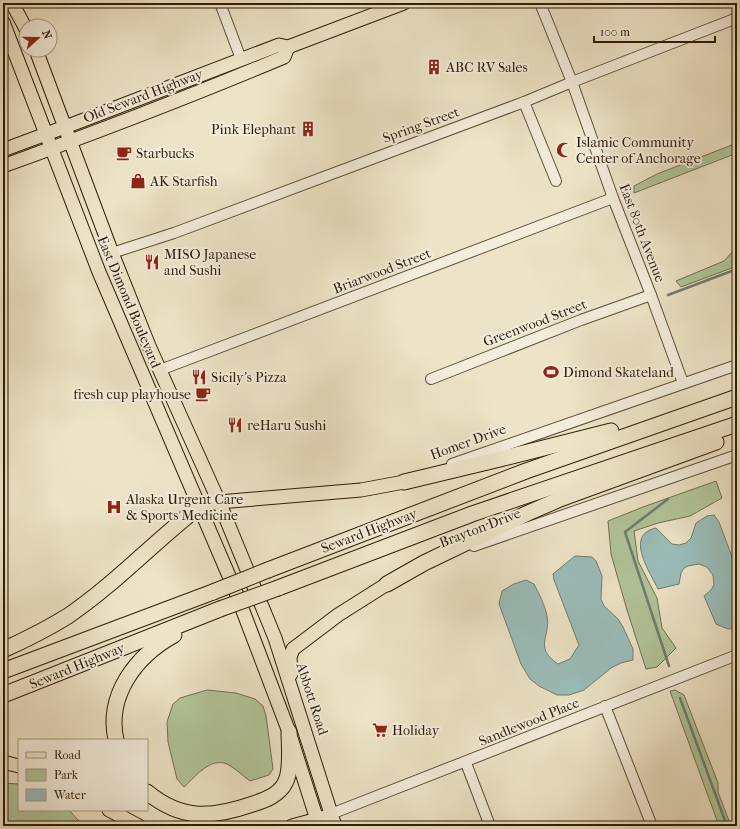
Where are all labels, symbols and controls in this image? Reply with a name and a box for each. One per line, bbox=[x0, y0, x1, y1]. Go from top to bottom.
north arrow bbox=[18, 18, 58, 58]
scale bar bbox=[594, 18, 715, 44]
text: 100 m bbox=[600, 25, 630, 39]
text: N bbox=[39, 28, 55, 41]
building icon: ABC RV Sales bbox=[425, 58, 443, 76]
place label: ABC RV Sales bbox=[445, 59, 528, 76]
street label: Old Seward Highway bbox=[81, 65, 206, 127]
street label: Spring Street bbox=[380, 103, 462, 147]
building icon: Pink Elephant bbox=[299, 120, 317, 138]
place label: Pink Elephant bbox=[211, 121, 296, 138]
place label: Islamic Community Center of Anchorage bbox=[576, 134, 701, 167]
mosque icon: Islamic Community Center of Anchorage bbox=[555, 141, 573, 159]
cafe icon: Starbucks bbox=[115, 144, 133, 162]
place label: Starbucks bbox=[136, 145, 194, 162]
shop icon: AK Starfish bbox=[129, 172, 147, 190]
place label: AK Starfish bbox=[149, 173, 218, 190]
street label: East 80th Avenue bbox=[615, 181, 669, 285]
street label: East Dimond Boulevard bbox=[94, 234, 165, 371]
street label: Briarwood Street bbox=[331, 244, 433, 298]
place label: MISO Japanese and Sushi bbox=[164, 246, 256, 279]
restaurant icon: MISO Japanese and Sushi bbox=[143, 253, 161, 271]
street label: Greenwood Street bbox=[481, 295, 589, 351]
sports icon: Dimond Skateland bbox=[542, 363, 560, 381]
place label: Dimond Skateland bbox=[563, 364, 674, 381]
restaurant icon: Sicily's Pizza bbox=[190, 368, 208, 386]
place label: Sicily's Pizza bbox=[211, 369, 287, 386]
cafe icon: fresh cup playhouse bbox=[194, 385, 212, 403]
place label: fresh cup playhouse bbox=[73, 386, 191, 403]
restaurant icon: reHaru Sushi bbox=[226, 416, 244, 434]
place label: reHaru Sushi bbox=[247, 417, 326, 434]
street label: Homer Drive bbox=[428, 420, 508, 464]
place label: Alaska Urgent Care & Sports Medicine bbox=[125, 491, 243, 524]
hospital icon: Alaska Urgent Care & Sports Medicine bbox=[105, 498, 123, 516]
street label: Seward Highway bbox=[319, 505, 420, 557]
street label: Brayton Drive bbox=[437, 505, 523, 551]
street label: Seward Highway bbox=[27, 639, 128, 693]
street label: Abbott Road bbox=[292, 660, 332, 738]
street label: Sandlewood Place bbox=[476, 694, 582, 750]
supermarket icon: Holiday bbox=[371, 721, 389, 739]
place label: Holiday bbox=[392, 722, 440, 739]
legend bbox=[18, 739, 148, 811]
text: Road bbox=[54, 748, 81, 762]
text: Park bbox=[54, 768, 79, 782]
text: Water bbox=[53, 788, 87, 802]

